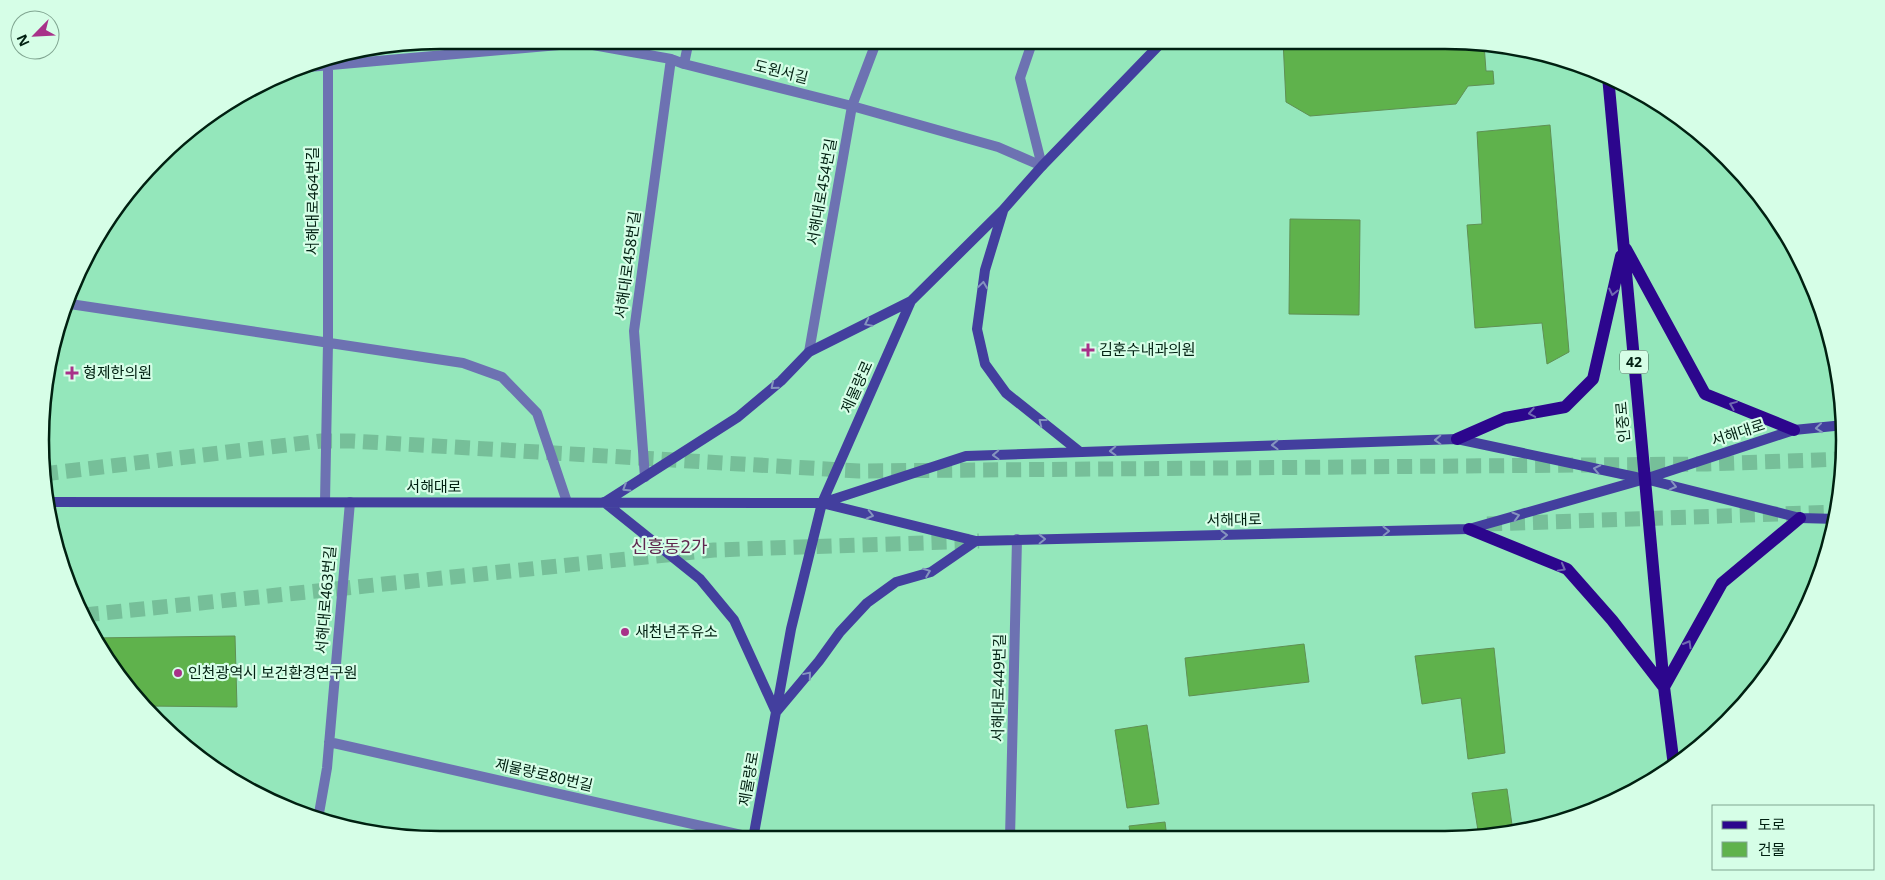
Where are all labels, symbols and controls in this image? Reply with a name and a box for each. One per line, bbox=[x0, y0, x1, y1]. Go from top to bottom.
north arrow bbox=[10, 10, 60, 60]
text: N bbox=[12, 31, 34, 50]
street label: 도원서길 bbox=[752, 55, 810, 87]
street label: 서해대로454번길 bbox=[802, 137, 840, 247]
street label: 서해대로464번길 bbox=[302, 147, 322, 255]
street label: 서해대로458번길 bbox=[610, 210, 644, 320]
one-way arrow bbox=[977, 281, 987, 289]
one-way arrow bbox=[1608, 287, 1619, 296]
one-way arrow bbox=[864, 317, 873, 327]
place label: 김훈수내과의원 bbox=[1099, 339, 1196, 359]
marker: 김훈수내과의원 bbox=[1081, 343, 1095, 357]
road number: 42 bbox=[1620, 351, 1648, 374]
street label: 제물량로 bbox=[836, 357, 876, 416]
place label: 형제한의원 bbox=[83, 362, 152, 382]
marker: 형제한의원 bbox=[65, 366, 79, 380]
one-way arrow bbox=[771, 381, 780, 390]
street label: 인중로 bbox=[1610, 401, 1634, 444]
one-way arrow bbox=[1729, 401, 1738, 411]
one-way arrow bbox=[1528, 408, 1537, 418]
street label: 서해대로 bbox=[1708, 414, 1767, 450]
one-way arrow bbox=[1039, 419, 1048, 427]
one-way arrow bbox=[1815, 422, 1823, 433]
one-way arrow bbox=[1434, 435, 1442, 445]
one-way arrow bbox=[1271, 440, 1279, 451]
one-way arrow bbox=[1109, 446, 1116, 456]
one-way arrow bbox=[992, 450, 1000, 460]
one-way arrow bbox=[1593, 464, 1602, 475]
street label: 서해대로 bbox=[406, 476, 462, 496]
one-way arrow bbox=[1668, 480, 1677, 491]
one-way arrow bbox=[623, 482, 632, 492]
one-way arrow bbox=[865, 509, 874, 520]
street label: 서해대로 bbox=[1206, 509, 1262, 529]
one-way arrow bbox=[1512, 511, 1520, 521]
one-way arrow bbox=[1383, 526, 1391, 536]
one-way arrow bbox=[1220, 530, 1228, 540]
district label: 신흥동2가 bbox=[631, 534, 708, 558]
one-way arrow bbox=[1038, 534, 1046, 544]
street label: 서해대로463번길 bbox=[310, 545, 340, 655]
one-way arrow bbox=[1557, 562, 1566, 572]
one-way arrow bbox=[922, 568, 931, 578]
place label: 새천년주유소 bbox=[635, 621, 718, 641]
marker: 새천년주유소 bbox=[619, 626, 631, 638]
street label: 서해대로449번길 bbox=[987, 634, 1009, 742]
one-way arrow bbox=[1681, 641, 1691, 650]
place label: 인천광역시 보건환경연구원 bbox=[188, 662, 358, 682]
marker: 인천광역시 보건환경연구원 bbox=[172, 667, 184, 679]
one-way arrow bbox=[802, 672, 810, 681]
street label: 제물량로 bbox=[733, 750, 763, 808]
street label: 제물량로80번길 bbox=[493, 753, 595, 795]
legend bbox=[1712, 805, 1875, 870]
text: 도로 bbox=[1758, 814, 1786, 834]
text: 건물 bbox=[1758, 839, 1786, 859]

